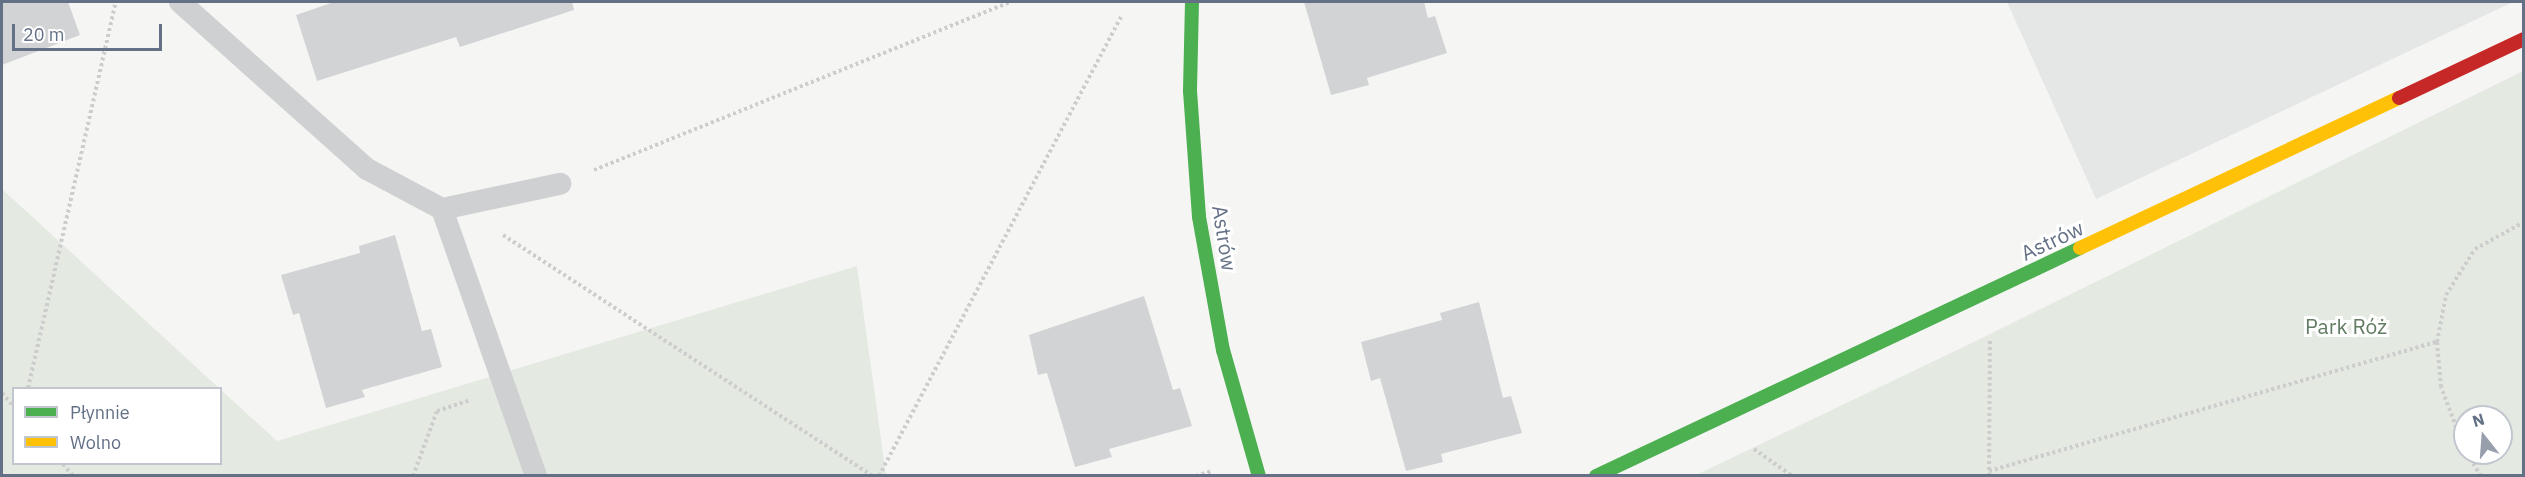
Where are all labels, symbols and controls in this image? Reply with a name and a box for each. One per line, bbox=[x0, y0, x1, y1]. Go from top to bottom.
scale bar bbox=[15, 12, 165, 50]
text: 20 m bbox=[23, 23, 65, 46]
street label: Astrów bbox=[1207, 203, 1243, 273]
street label: Astrów bbox=[2017, 215, 2087, 265]
park label: Park Róż bbox=[2305, 313, 2387, 339]
legend bbox=[12, 387, 222, 465]
text: Płynnie bbox=[70, 401, 130, 424]
north arrow bbox=[2453, 405, 2513, 465]
text: N bbox=[2470, 408, 2487, 431]
text: Wolno bbox=[70, 431, 121, 454]

